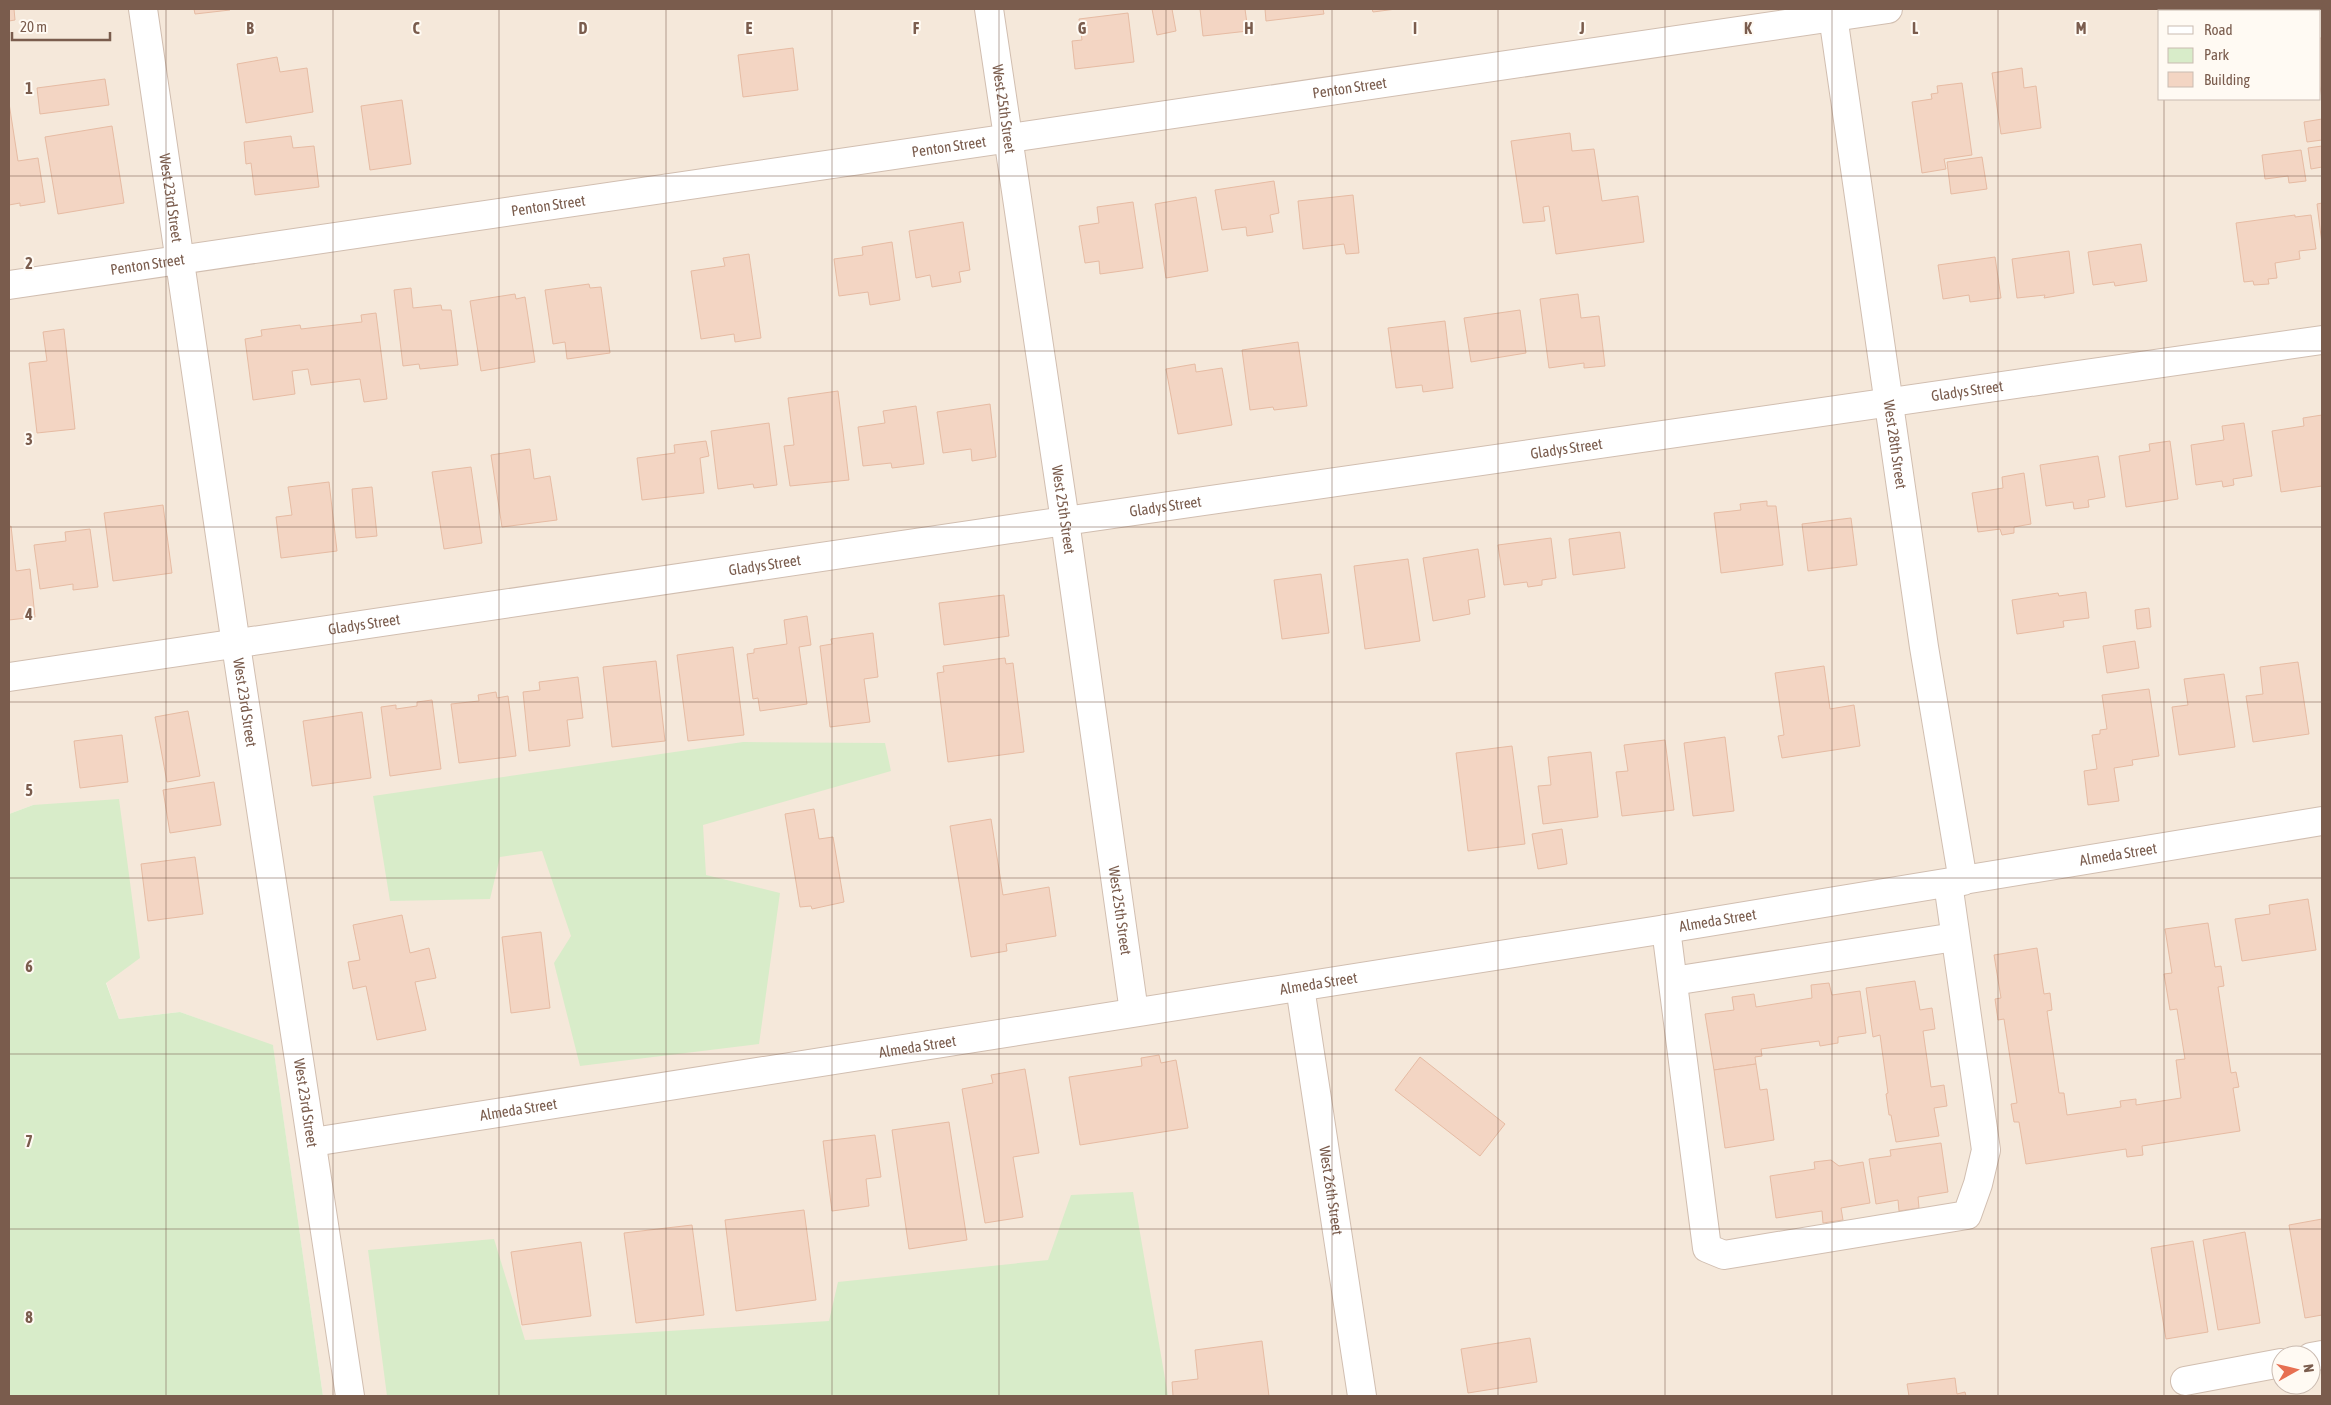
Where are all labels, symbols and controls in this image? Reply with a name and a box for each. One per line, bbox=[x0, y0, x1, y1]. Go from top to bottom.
scale bar bbox=[12, 10, 110, 42]
legend bbox=[2158, 10, 2321, 100]
text: 20 m bbox=[20, 18, 47, 35]
text: B bbox=[246, 19, 254, 37]
text: C bbox=[412, 19, 420, 37]
text: D bbox=[579, 19, 588, 37]
text: E bbox=[746, 19, 753, 37]
text: F bbox=[913, 19, 920, 37]
text: G bbox=[1078, 19, 1087, 37]
text: H bbox=[1244, 19, 1254, 37]
text: I bbox=[1413, 19, 1417, 37]
text: J bbox=[1578, 19, 1585, 37]
text: K bbox=[1744, 19, 1752, 37]
text: L bbox=[1912, 19, 1919, 37]
text: M bbox=[2076, 19, 2086, 37]
text: Road bbox=[2204, 21, 2233, 38]
text: Park bbox=[2204, 46, 2229, 63]
street label: West 25th Street bbox=[989, 63, 1019, 154]
text: Building bbox=[2204, 71, 2250, 88]
street label: Penton Street bbox=[1311, 74, 1388, 101]
text: 1 bbox=[25, 79, 33, 97]
street label: Penton Street bbox=[911, 133, 987, 160]
street label: West 23rd Street bbox=[156, 152, 186, 244]
street label: Penton Street bbox=[510, 191, 586, 219]
street label: Penton Street bbox=[109, 250, 186, 278]
text: 2 bbox=[25, 254, 33, 272]
street label: Gladys Street bbox=[1930, 377, 2004, 404]
street label: West 28th Street bbox=[1880, 399, 1910, 490]
text: 3 bbox=[25, 430, 33, 448]
street label: Gladys Street bbox=[1529, 435, 1603, 462]
street label: West 25th Street bbox=[1049, 464, 1079, 555]
street label: Gladys Street bbox=[1128, 492, 1203, 520]
street label: Gladys Street bbox=[728, 551, 802, 579]
text: 4 bbox=[24, 605, 33, 623]
street label: Gladys Street bbox=[327, 610, 401, 638]
street label: West 23rd Street bbox=[230, 657, 260, 748]
text: 5 bbox=[25, 781, 33, 799]
street label: Almeda Street bbox=[2078, 839, 2158, 869]
street label: West 25th Street bbox=[1106, 865, 1135, 956]
street label: Almeda Street bbox=[1678, 905, 1757, 935]
text: 6 bbox=[25, 957, 33, 975]
street label: Almeda Street bbox=[1279, 969, 1358, 998]
street label: Almeda Street bbox=[878, 1032, 957, 1061]
street label: West 23rd Street bbox=[291, 1057, 321, 1149]
street label: Almeda Street bbox=[479, 1095, 558, 1124]
text: 7 bbox=[25, 1132, 33, 1150]
street label: West 26th Street bbox=[1316, 1145, 1346, 1236]
text: 8 bbox=[25, 1308, 33, 1326]
north arrow bbox=[2271, 1345, 2321, 1395]
text: N bbox=[2300, 1363, 2317, 1373]

